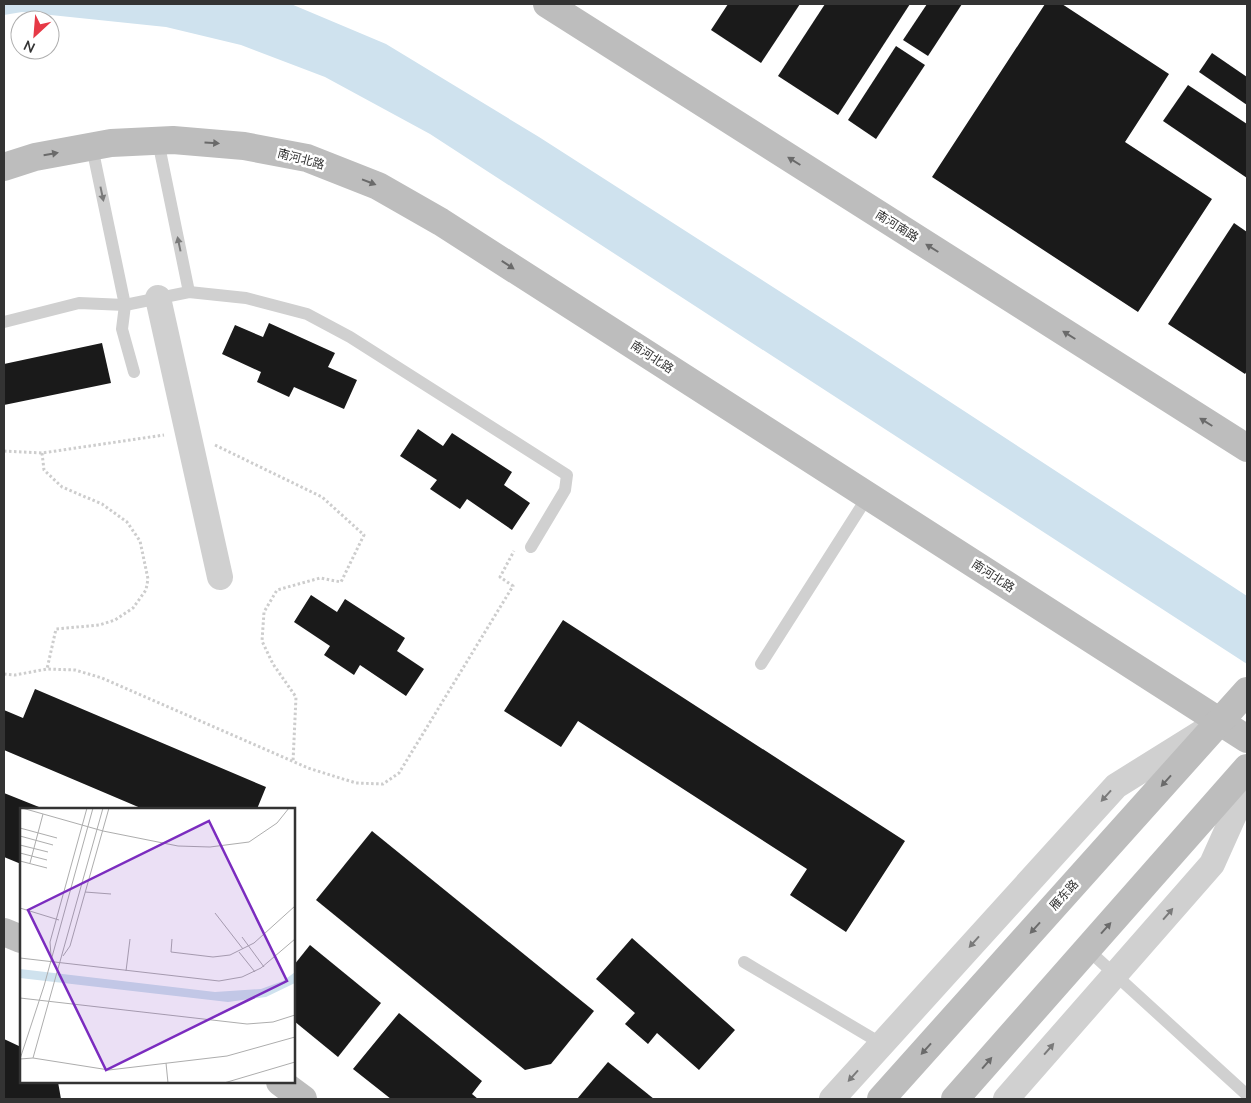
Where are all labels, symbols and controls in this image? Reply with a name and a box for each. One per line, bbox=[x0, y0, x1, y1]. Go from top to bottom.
north arrow bbox=[10, 10, 60, 60]
text: N bbox=[21, 36, 38, 57]
one-way arrow bbox=[204, 140, 220, 148]
street label: 南河北路 bbox=[276, 145, 326, 172]
one-way arrow bbox=[43, 150, 59, 158]
one-way arrow bbox=[788, 156, 801, 165]
one-way arrow bbox=[362, 178, 377, 186]
one-way arrow bbox=[99, 187, 107, 203]
street label: 南河南路 bbox=[873, 206, 922, 245]
one-way arrow bbox=[175, 237, 183, 252]
one-way arrow bbox=[925, 243, 938, 252]
one-way arrow bbox=[502, 260, 515, 270]
one-way arrow bbox=[1062, 330, 1075, 339]
street label: 南河北路 bbox=[628, 337, 676, 376]
one-way arrow bbox=[1199, 417, 1213, 426]
street label: 南河北路 bbox=[969, 556, 1017, 595]
one-way arrow bbox=[1161, 775, 1172, 788]
one-way arrow bbox=[1101, 789, 1112, 802]
inset map bbox=[20, 808, 295, 1083]
street label: 雁东路 bbox=[1046, 876, 1081, 913]
one-way arrow bbox=[1162, 909, 1174, 921]
one-way arrow bbox=[1029, 922, 1040, 935]
one-way arrow bbox=[1100, 922, 1112, 934]
one-way arrow bbox=[968, 936, 980, 948]
one-way arrow bbox=[920, 1043, 932, 1055]
one-way arrow bbox=[1043, 1044, 1055, 1056]
one-way arrow bbox=[981, 1057, 993, 1069]
one-way arrow bbox=[848, 1069, 859, 1082]

